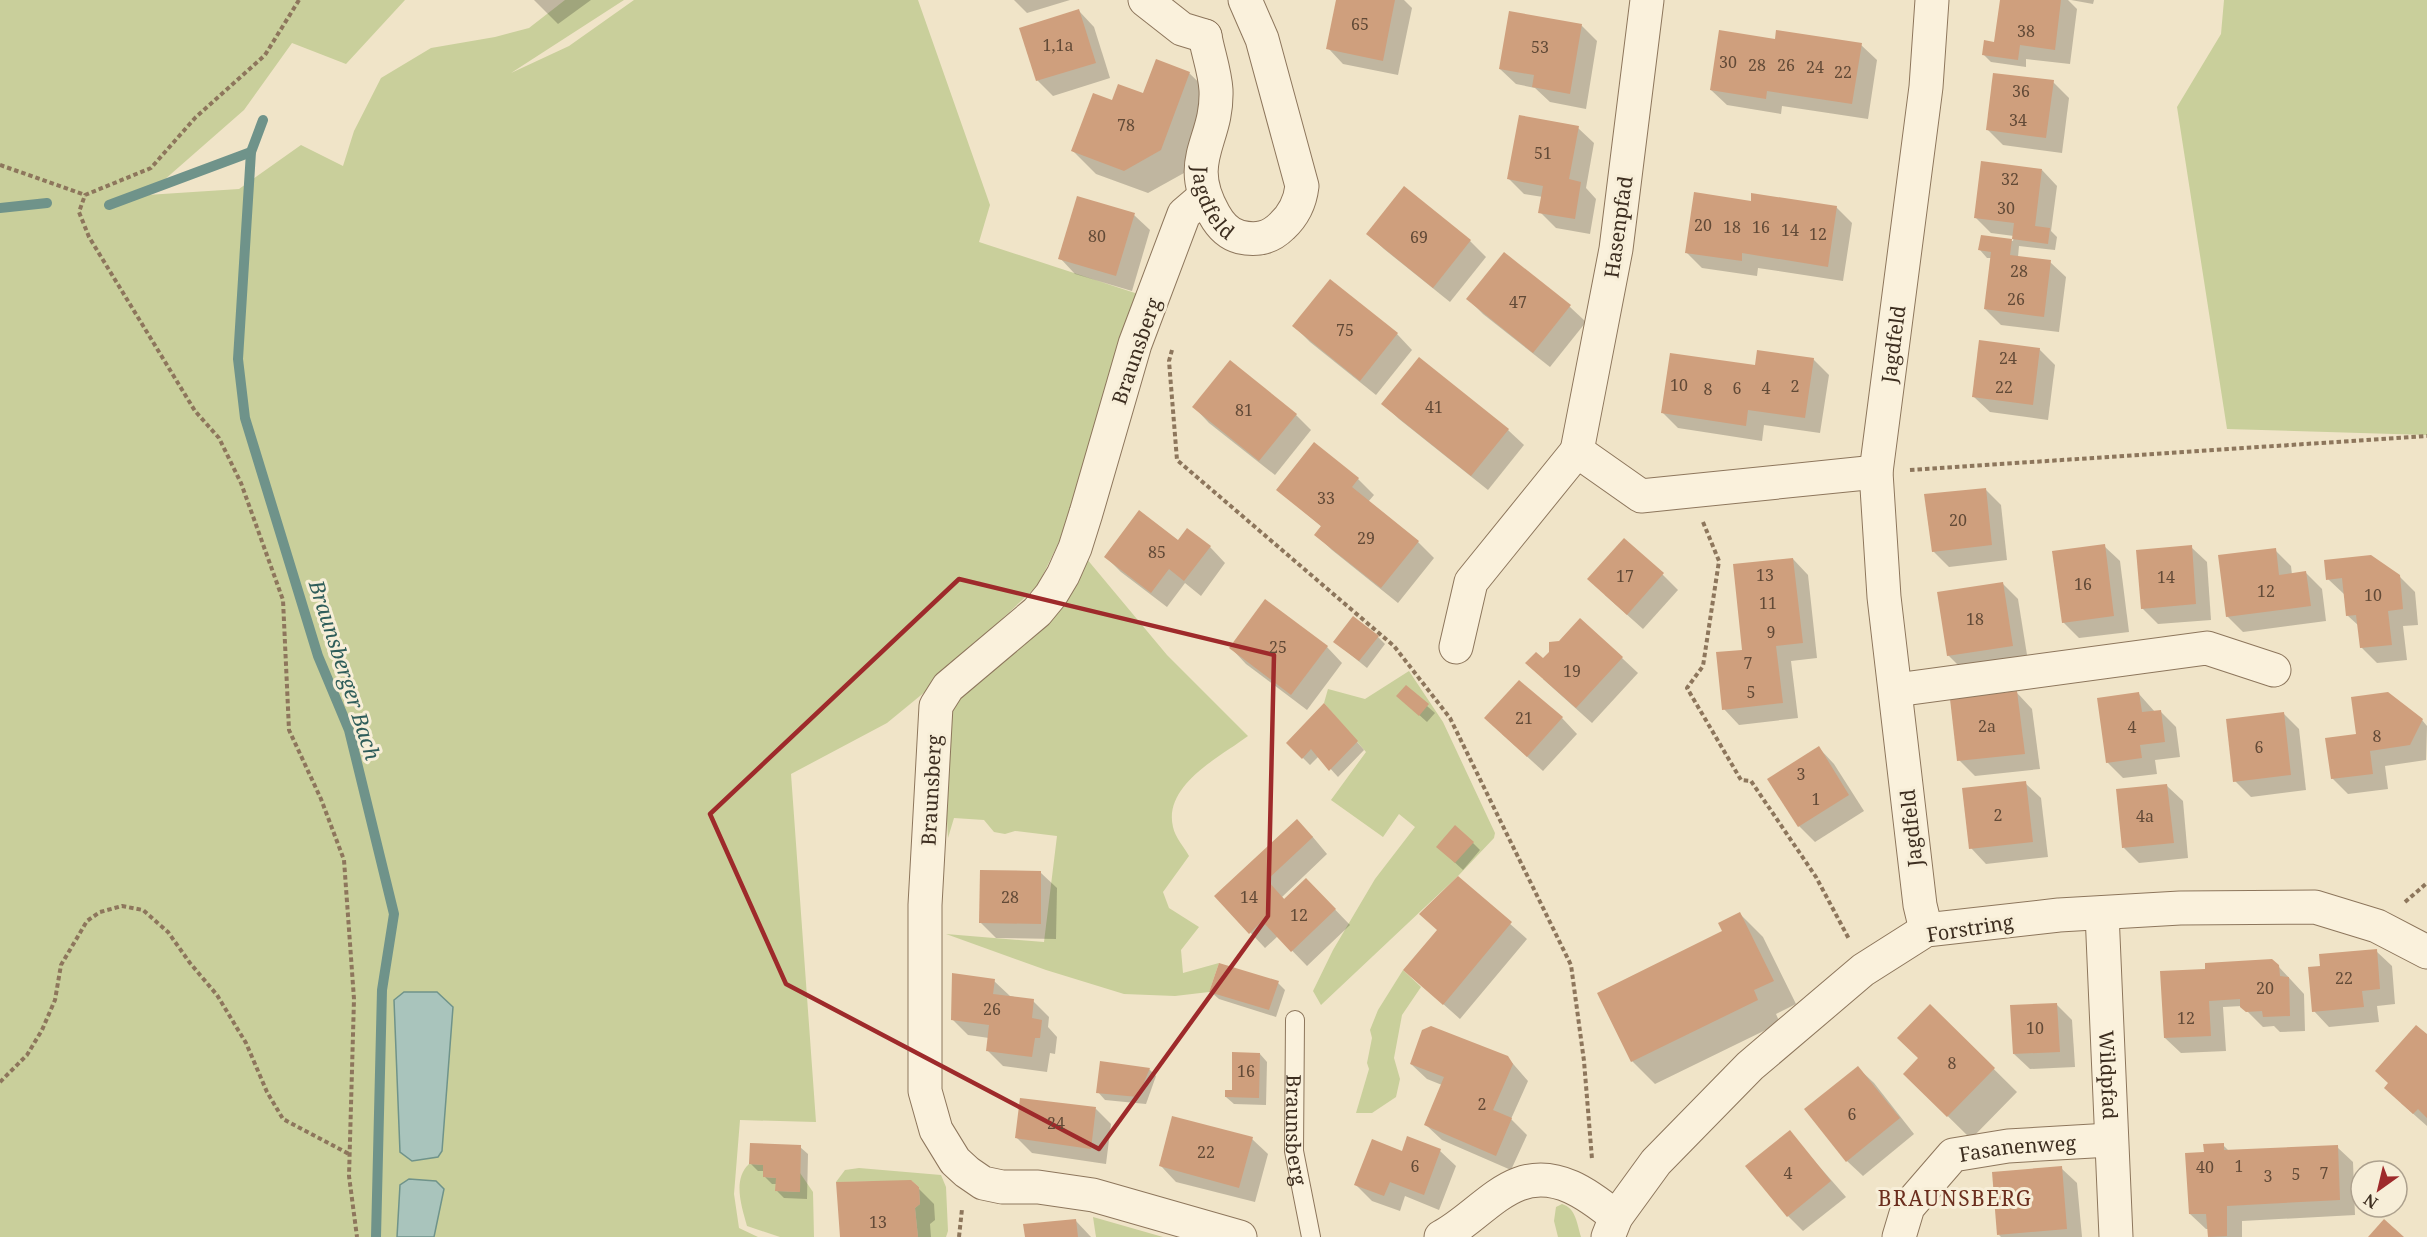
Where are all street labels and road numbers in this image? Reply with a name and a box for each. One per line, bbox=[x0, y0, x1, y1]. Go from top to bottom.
street label: Jagdfeld bbox=[1187, 165, 1241, 245]
street label: Hasenpfad bbox=[1597, 174, 1639, 280]
street label: Braunsberg bbox=[1105, 294, 1167, 408]
street label: Jagdfeld bbox=[1874, 304, 1911, 386]
street label: Braunsberg bbox=[915, 734, 947, 846]
street label: Jagdfeld bbox=[1893, 788, 1929, 869]
street label: Forstring bbox=[1925, 908, 2016, 948]
street label: Wildpfad bbox=[2094, 1030, 2124, 1120]
street label: Braunsberg bbox=[1280, 1074, 1314, 1188]
street label: Fasanenweg bbox=[1957, 1129, 2077, 1167]

